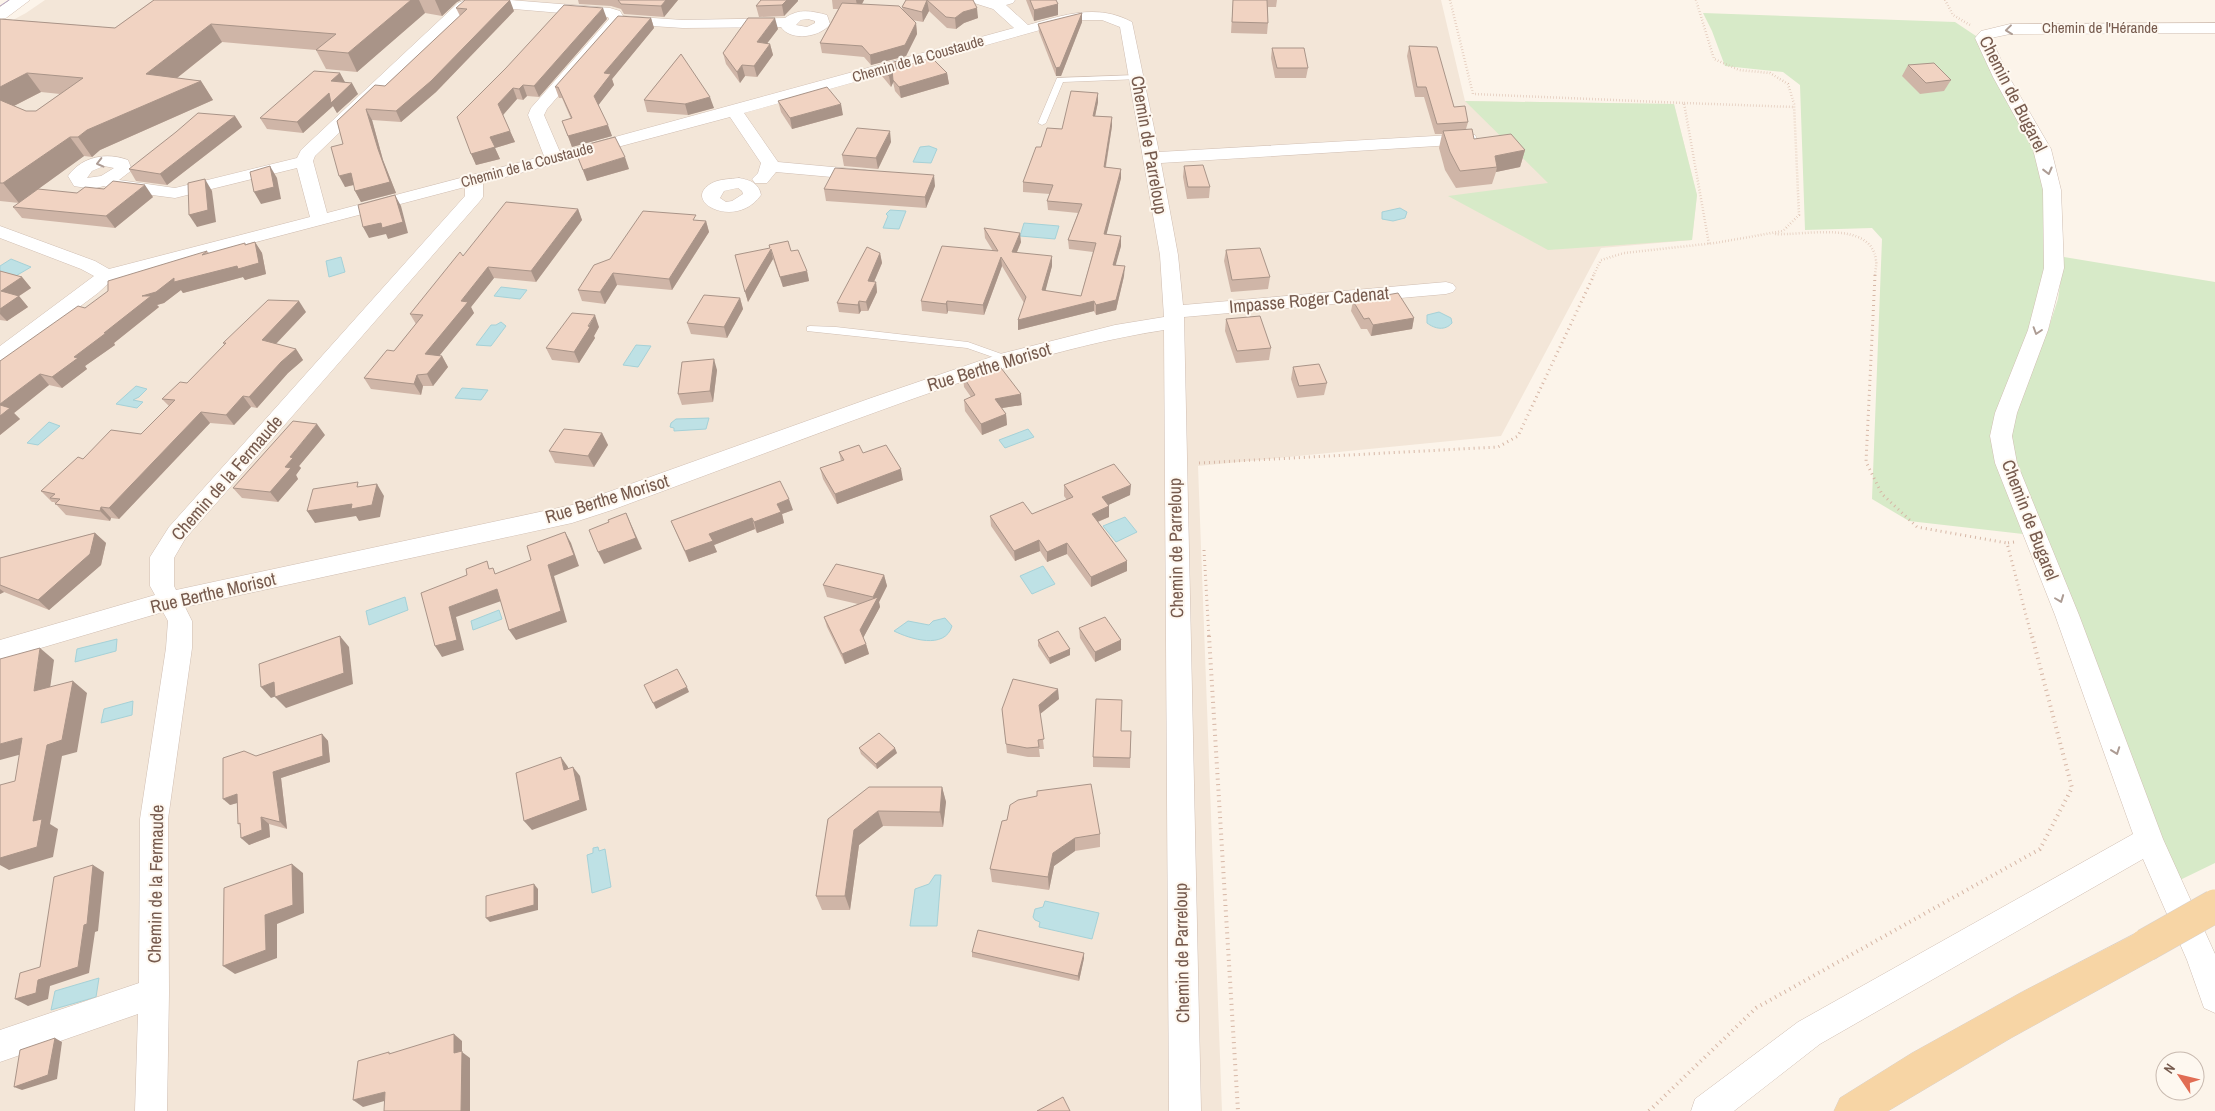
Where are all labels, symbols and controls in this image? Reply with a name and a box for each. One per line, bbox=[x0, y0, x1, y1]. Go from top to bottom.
street label: Chemin de l'Hérande bbox=[2042, 17, 2158, 38]
one-way arrow bbox=[2005, 24, 2013, 35]
street label: Chemin de la Coustaude bbox=[850, 30, 986, 87]
street label: Chemin de Bugarel bbox=[1973, 31, 2053, 156]
street label: Chemin de Parreloup bbox=[1125, 74, 1174, 216]
street label: Chemin de la Coustaude bbox=[458, 137, 595, 192]
one-way arrow bbox=[95, 157, 104, 168]
one-way arrow bbox=[2042, 167, 2053, 176]
street label: Impasse Roger Cadenat bbox=[1228, 280, 1390, 319]
one-way arrow bbox=[2033, 326, 2043, 334]
street label: Rue Berthe Morisot bbox=[924, 336, 1054, 397]
street label: Chemin de la Fermaude bbox=[165, 410, 288, 546]
street label: Chemin de Bugarel bbox=[1996, 456, 2065, 584]
street label: Rue Berthe Morisot bbox=[542, 468, 672, 529]
street label: Chemin de Parreloup bbox=[1162, 478, 1189, 618]
street label: Rue Berthe Morisot bbox=[148, 566, 278, 619]
one-way arrow bbox=[2054, 594, 2064, 602]
one-way arrow bbox=[2110, 746, 2120, 755]
street label: Chemin de la Fermaude bbox=[142, 805, 169, 963]
street label: Chemin de Parreloup bbox=[1168, 883, 1195, 1023]
north arrow bbox=[2155, 1051, 2205, 1101]
text: N bbox=[2160, 1060, 2179, 1077]

